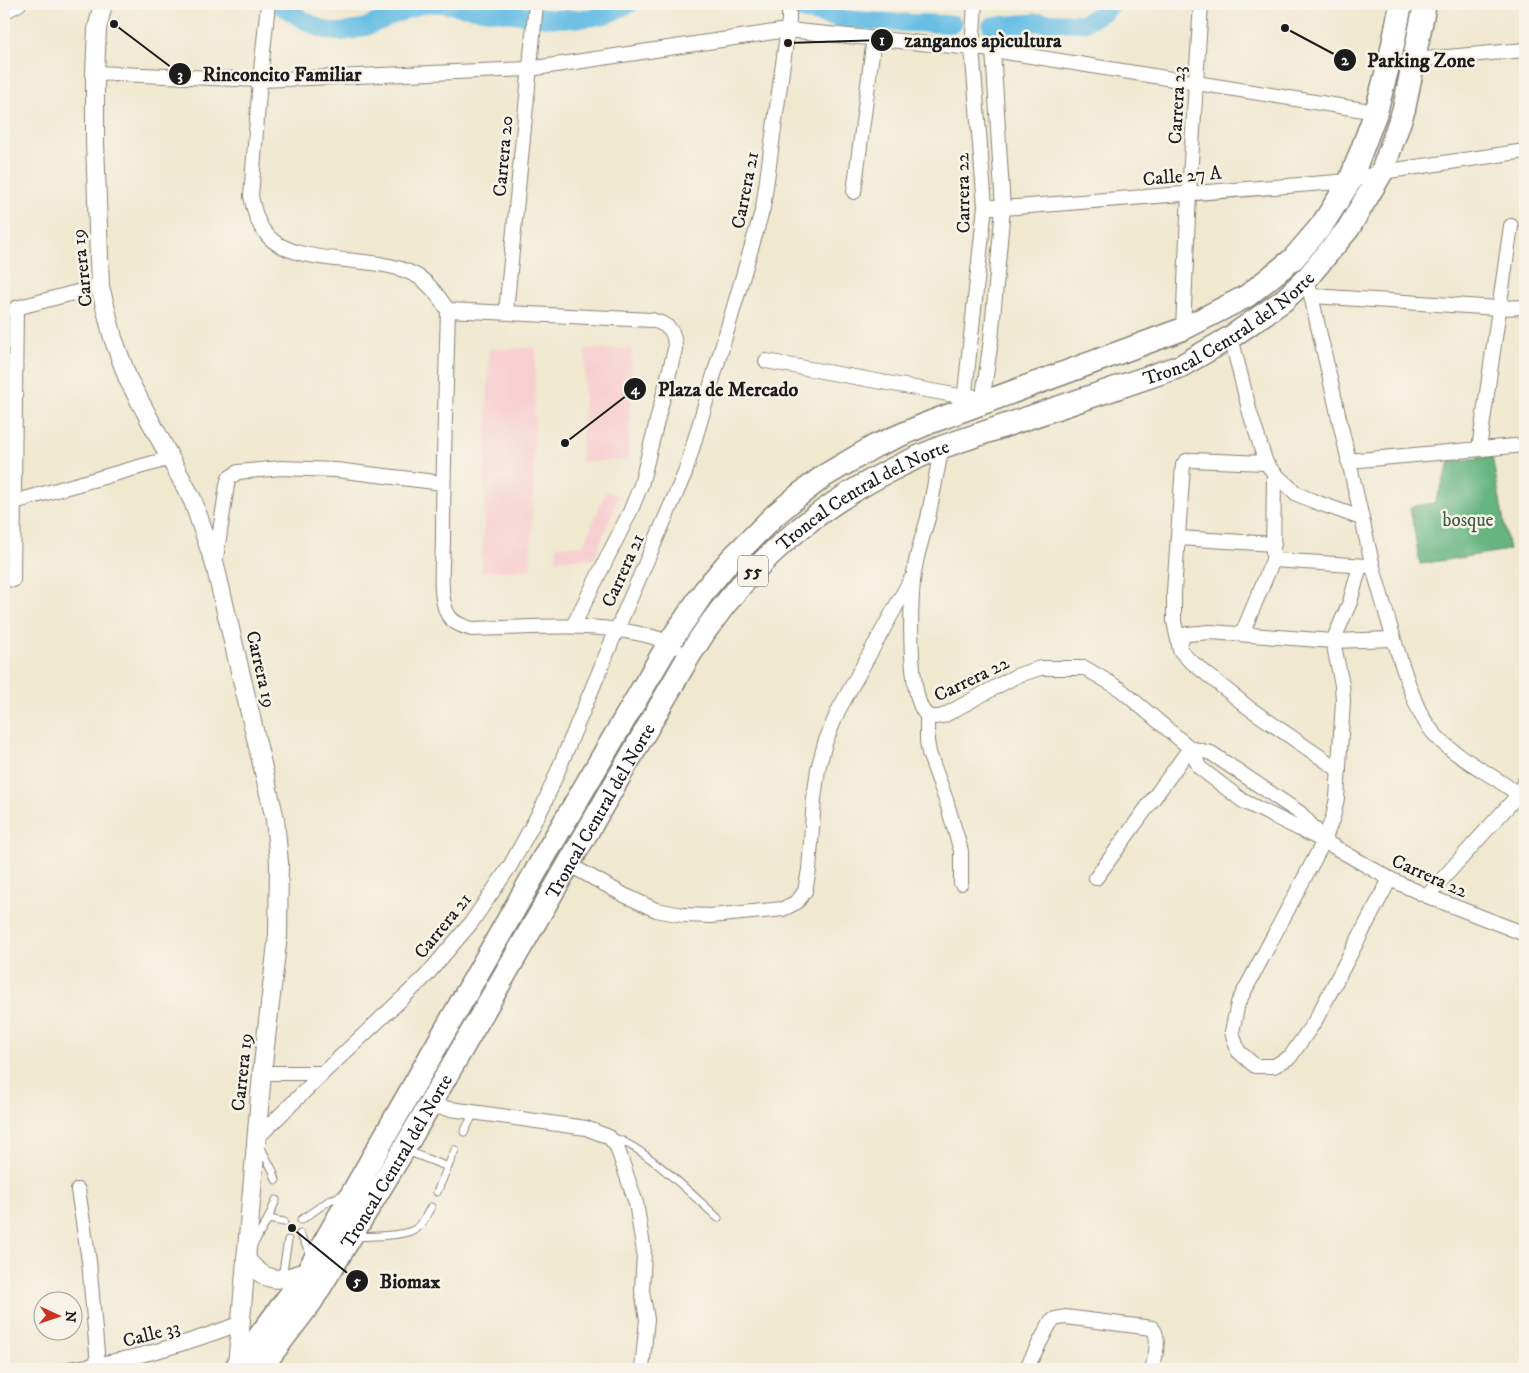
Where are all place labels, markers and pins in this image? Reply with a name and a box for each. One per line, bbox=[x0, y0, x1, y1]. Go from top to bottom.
callout: zanganos apìcultura bbox=[869, 23, 1071, 58]
callout: Parking Zone bbox=[1332, 43, 1485, 78]
callout: Rinconcito Familiar bbox=[168, 57, 372, 92]
callout: Plaza de Mercado bbox=[622, 371, 808, 406]
callout: Biomax bbox=[344, 1263, 450, 1298]

